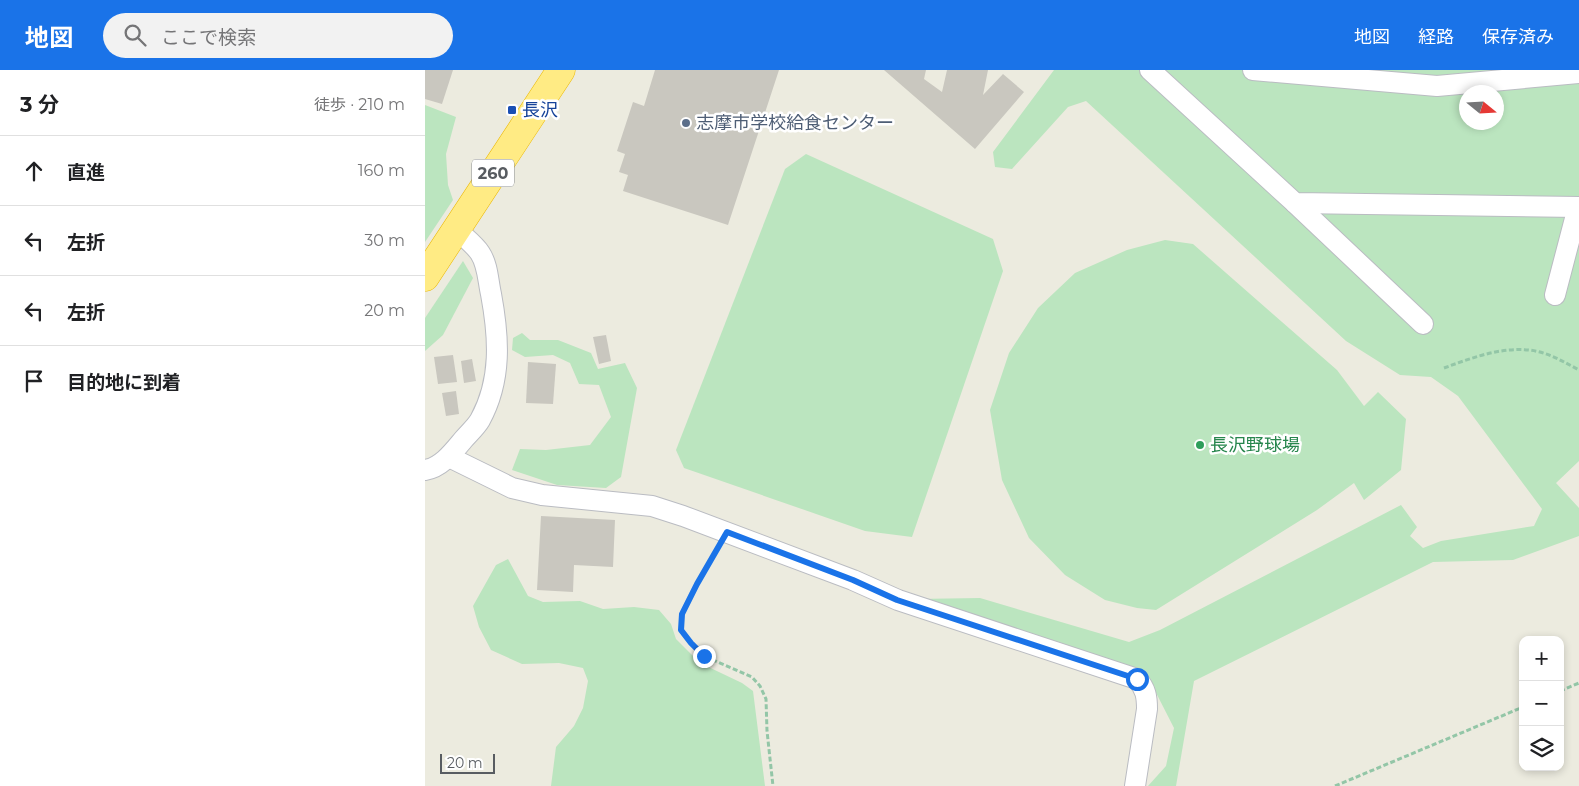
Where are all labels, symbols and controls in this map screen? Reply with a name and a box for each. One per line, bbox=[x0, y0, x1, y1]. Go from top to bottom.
search box bbox=[103, 13, 453, 58]
icon: search bbox=[121, 21, 149, 49]
text: 地図 bbox=[25, 23, 73, 52]
text: ここで検索 bbox=[161, 26, 256, 49]
text: 地図 bbox=[1354, 26, 1390, 48]
text: 経路 bbox=[1418, 26, 1454, 48]
text: 保存済み bbox=[1482, 26, 1554, 48]
north arrow bbox=[1459, 85, 1504, 130]
text: 3 分 bbox=[20, 92, 59, 117]
text: 徒歩 · 210 m bbox=[314, 95, 405, 114]
place label: 長沢 bbox=[522, 99, 558, 121]
marker: 長沢 bbox=[506, 104, 518, 116]
place label: 志摩市学校給食センター bbox=[696, 112, 894, 134]
marker: 志摩市学校給食センター bbox=[680, 117, 692, 129]
icon: ahead bbox=[20, 157, 48, 185]
road number: 260 bbox=[472, 160, 514, 186]
text: 直進 bbox=[67, 161, 105, 184]
text: 160 m bbox=[358, 161, 405, 180]
icon: left bbox=[20, 227, 48, 255]
text: 左折 bbox=[67, 231, 105, 254]
text: 30 m bbox=[364, 231, 405, 250]
icon: left bbox=[20, 297, 48, 325]
text: 左折 bbox=[67, 301, 105, 324]
text: 20 m bbox=[364, 301, 405, 320]
icon: arrive bbox=[20, 367, 48, 395]
text: 目的地に到着 bbox=[67, 371, 181, 394]
place label: 長沢野球場 bbox=[1210, 434, 1300, 456]
marker: 長沢野球場 bbox=[1194, 439, 1206, 451]
map controls bbox=[1519, 636, 1564, 771]
button: + bbox=[1519, 636, 1564, 681]
route end bbox=[693, 645, 716, 668]
route start bbox=[1126, 668, 1149, 691]
button: − bbox=[1519, 681, 1564, 726]
button: layers bbox=[1519, 726, 1564, 771]
scale bar bbox=[440, 751, 495, 774]
text: 20 m bbox=[447, 754, 483, 772]

